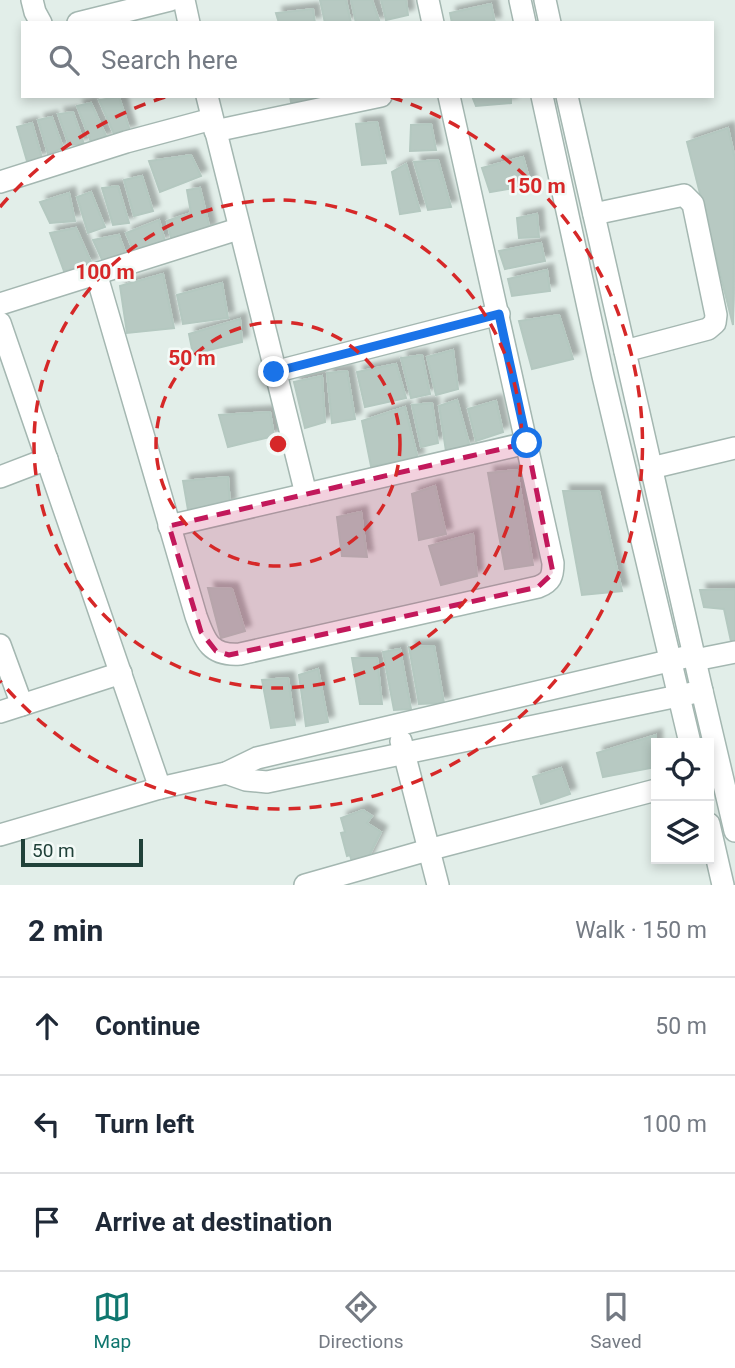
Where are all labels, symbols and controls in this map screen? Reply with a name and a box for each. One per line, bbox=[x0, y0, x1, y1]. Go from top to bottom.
search box bbox=[21, 21, 714, 98]
icon: search bbox=[45, 41, 83, 79]
text: Search here bbox=[101, 45, 238, 75]
text: 150 m bbox=[506, 174, 566, 198]
text: 100 m bbox=[75, 260, 135, 284]
text: 50 m bbox=[168, 346, 216, 370]
route end bbox=[258, 356, 289, 387]
route start bbox=[511, 427, 542, 458]
centre of rings bbox=[266, 432, 290, 456]
map controls bbox=[651, 738, 714, 864]
button: locate bbox=[651, 738, 714, 801]
button: layers bbox=[651, 801, 714, 864]
scale bar bbox=[21, 836, 144, 868]
text: 50 m bbox=[32, 839, 75, 862]
text: 2 min bbox=[28, 913, 103, 948]
text: Walk · 150 m bbox=[575, 917, 707, 944]
icon: ahead bbox=[28, 1007, 66, 1045]
text: Continue bbox=[95, 1011, 200, 1041]
text: 50 m bbox=[655, 1013, 707, 1040]
icon: left bbox=[28, 1105, 66, 1143]
text: Turn left bbox=[95, 1109, 194, 1139]
text: 100 m bbox=[642, 1111, 707, 1138]
icon: arrive bbox=[28, 1203, 66, 1241]
text: Arrive at destination bbox=[95, 1207, 332, 1237]
tab: Map bbox=[93, 1288, 131, 1353]
tab: Directions bbox=[318, 1288, 403, 1353]
tab: Saved bbox=[590, 1288, 642, 1353]

